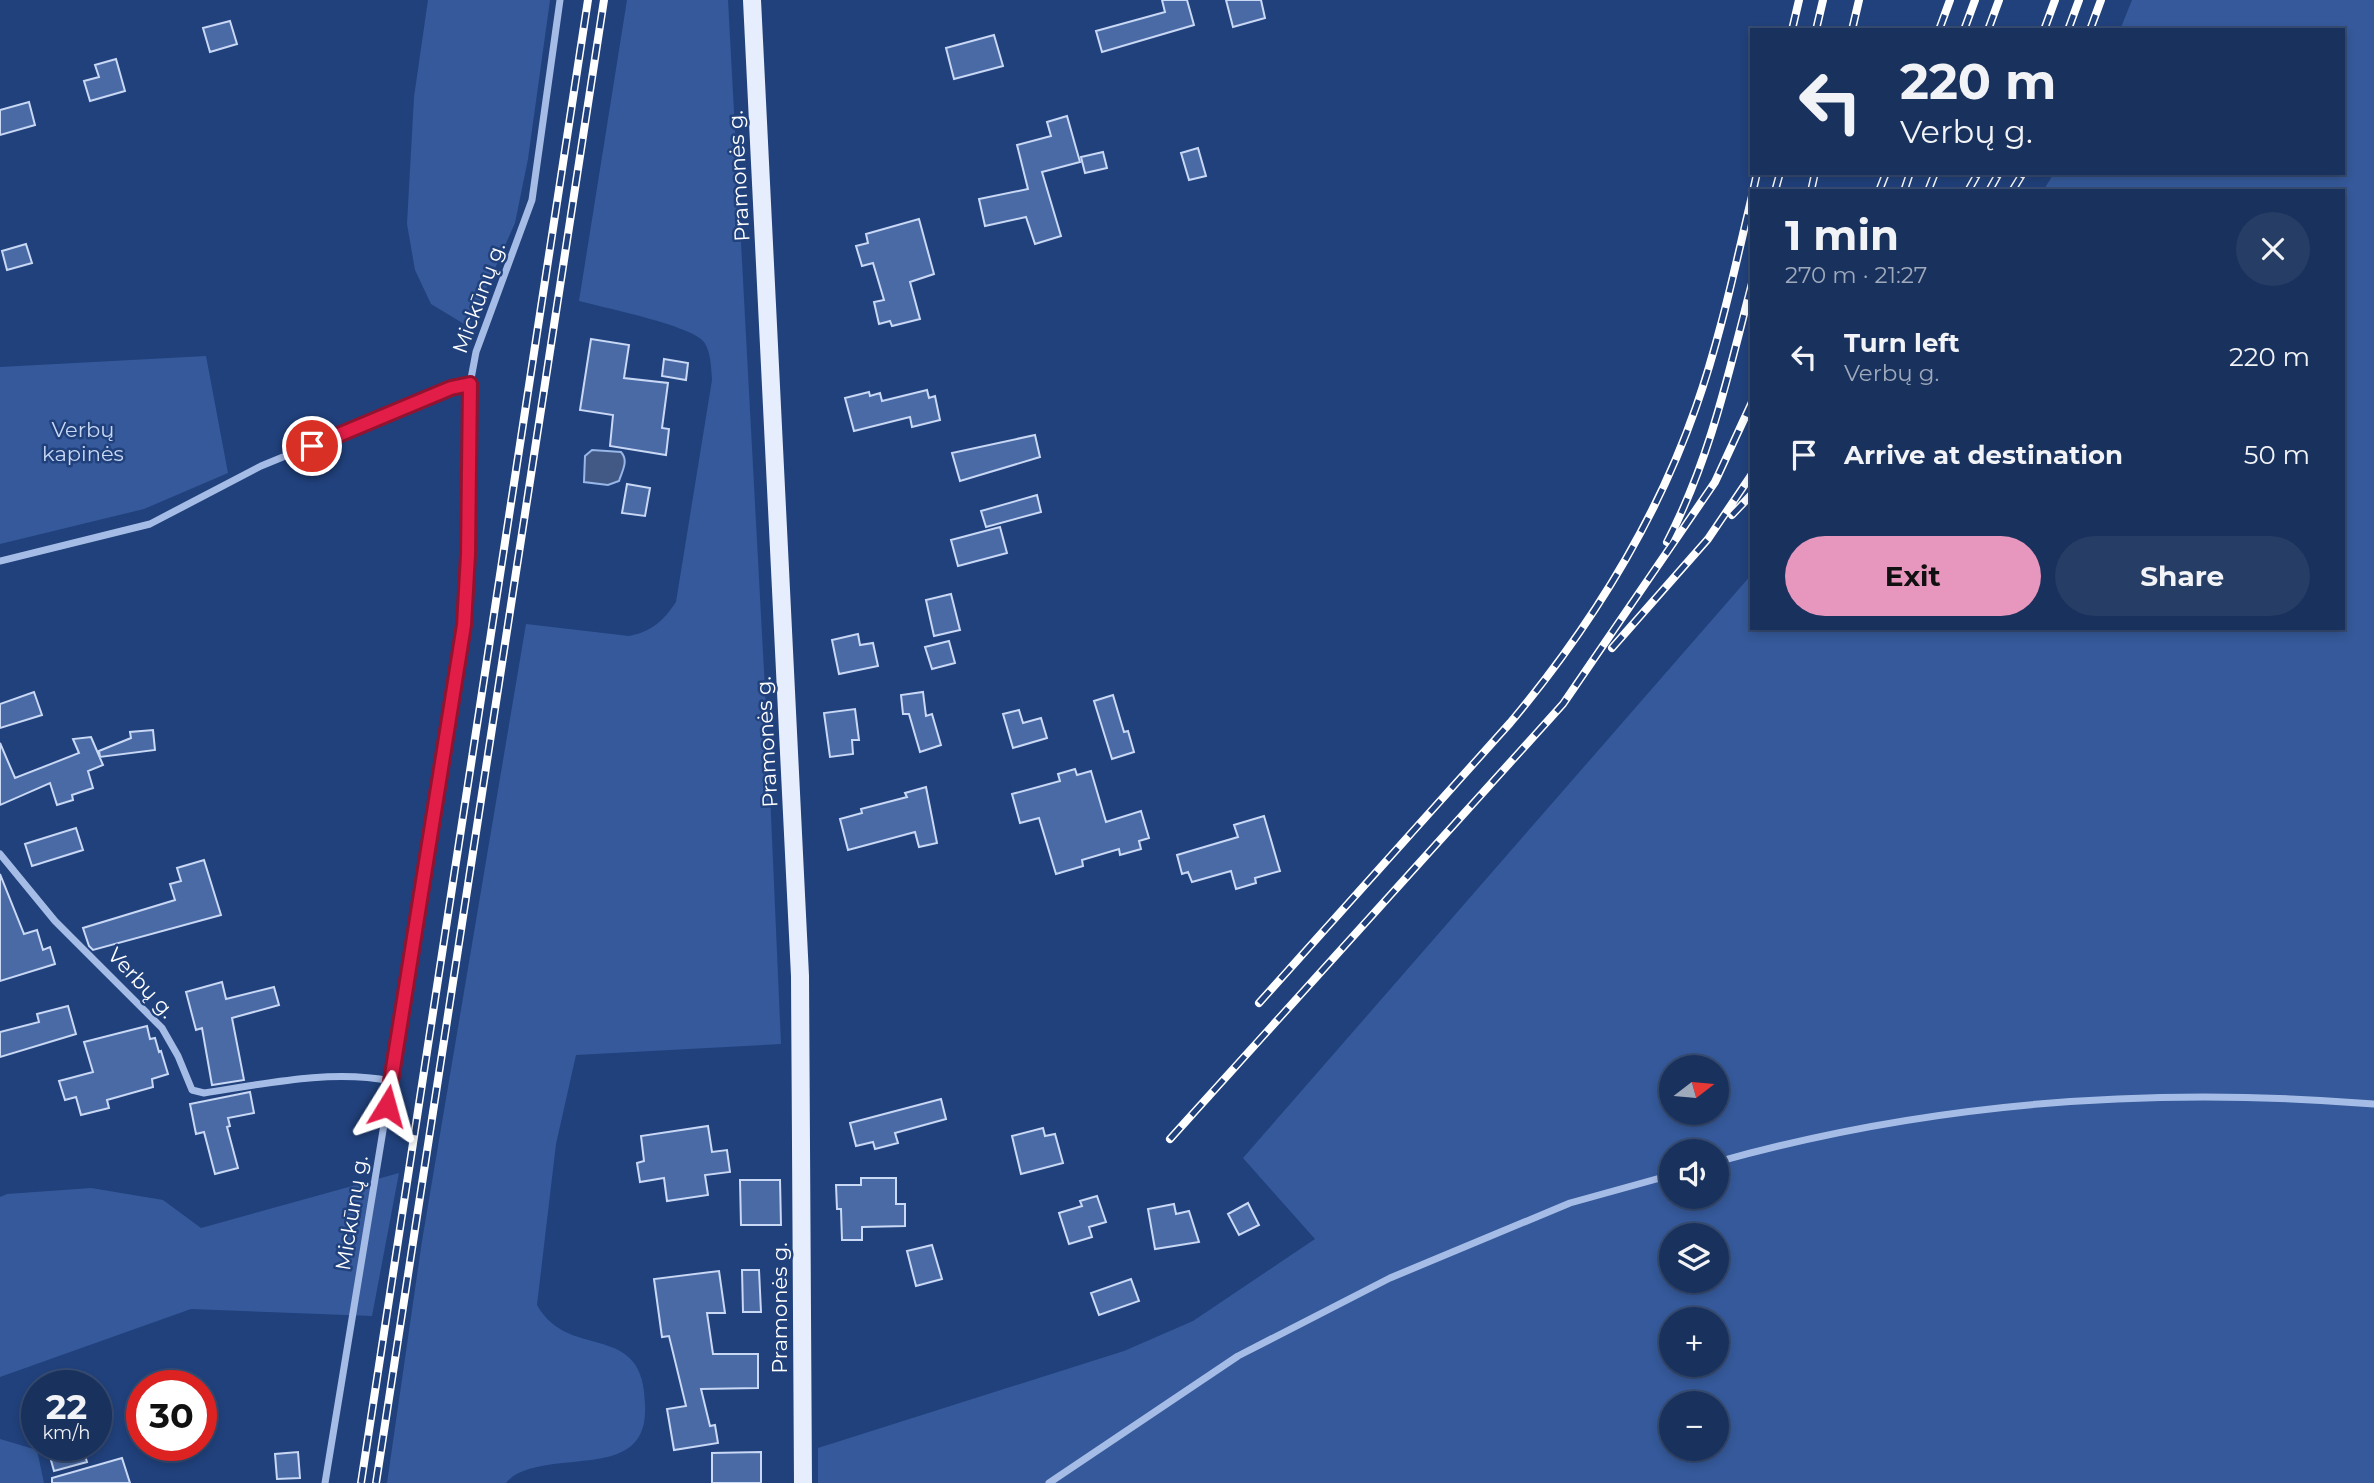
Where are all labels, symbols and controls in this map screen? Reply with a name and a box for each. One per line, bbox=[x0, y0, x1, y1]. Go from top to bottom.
text: 220 m bbox=[1900, 52, 2056, 111]
icon: left bbox=[1785, 56, 1876, 147]
street label: Pramonės g. bbox=[723, 110, 754, 242]
text: Verbų g. bbox=[1900, 112, 2033, 151]
text: 1 min bbox=[1785, 209, 1899, 261]
button: close bbox=[2236, 212, 2310, 286]
street label: Mickūnų g. bbox=[447, 239, 510, 357]
text: 270 m · 21:27 bbox=[1785, 261, 1927, 289]
text: Turn left bbox=[1844, 327, 1960, 359]
icon: left bbox=[1785, 338, 1823, 376]
text: 220 m bbox=[2229, 341, 2310, 373]
text: Verbų g. bbox=[1844, 359, 1939, 387]
pin bbox=[282, 416, 342, 476]
park label: Verbų kapinės bbox=[42, 417, 124, 466]
icon: arrive bbox=[293, 427, 331, 465]
icon: arrive bbox=[1785, 436, 1823, 474]
text: Arrive at destination bbox=[1844, 439, 2123, 471]
text: 50 m bbox=[2244, 439, 2310, 471]
button: Exit bbox=[1785, 536, 2041, 616]
button: Share bbox=[2055, 536, 2310, 616]
street label: Pramonės g. bbox=[751, 676, 782, 808]
street label: Verbų g. bbox=[103, 942, 180, 1023]
north arrow bbox=[1659, 1055, 1729, 1125]
map controls bbox=[1659, 1055, 1729, 1461]
position arrow bbox=[350, 1069, 424, 1143]
button: sound bbox=[1659, 1139, 1729, 1209]
street label: Mickūnų g. bbox=[330, 1153, 373, 1272]
button: layers bbox=[1659, 1223, 1729, 1293]
street label: Pramonės g. bbox=[767, 1242, 792, 1374]
button: + bbox=[1659, 1307, 1729, 1377]
speed limit sign: 30 bbox=[126, 1370, 217, 1461]
text: 22 bbox=[46, 1385, 87, 1428]
button: − bbox=[1659, 1391, 1729, 1461]
text: km/h bbox=[42, 1422, 91, 1444]

